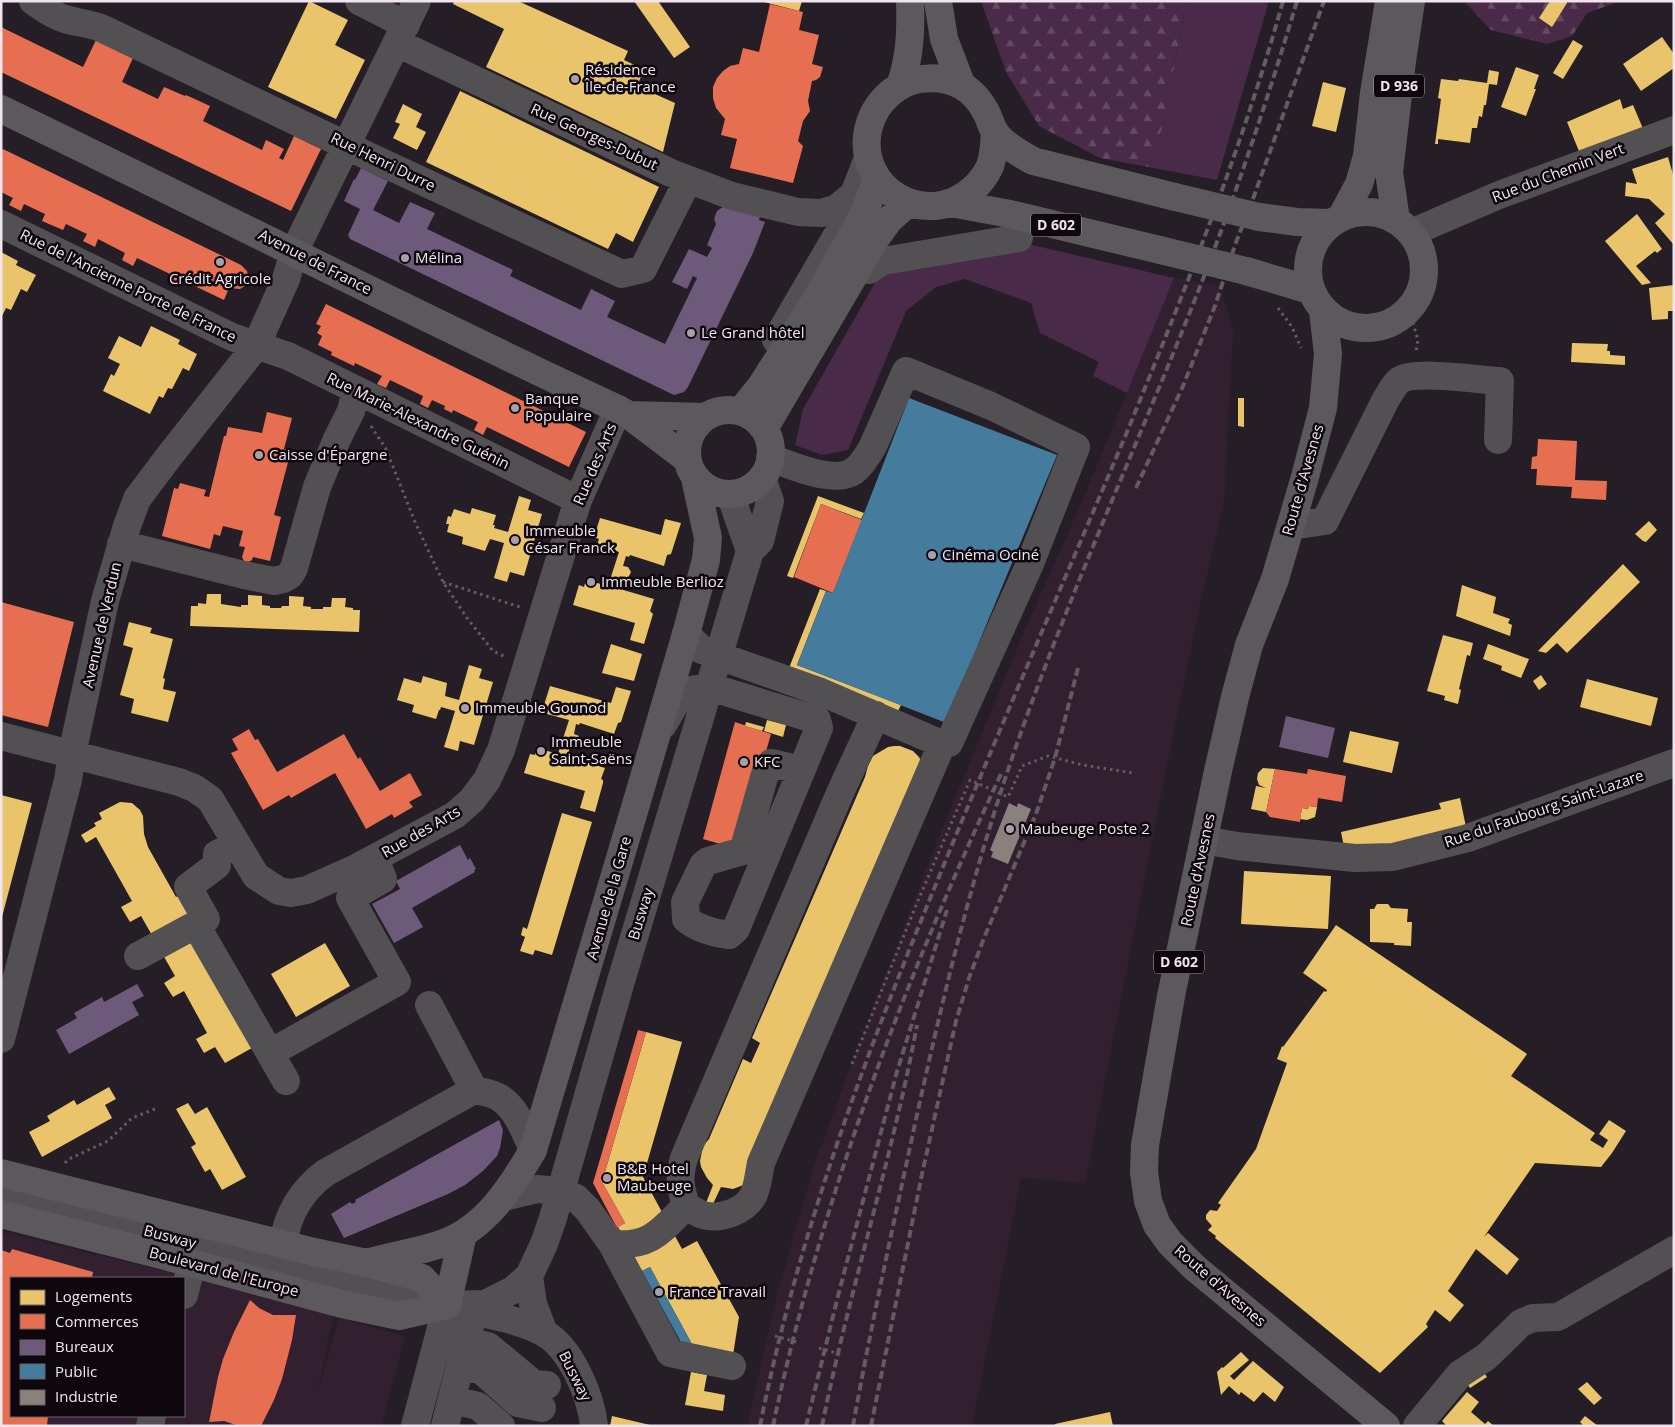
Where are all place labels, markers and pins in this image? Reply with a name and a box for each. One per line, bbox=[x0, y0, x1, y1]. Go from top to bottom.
place label: Résidence Île-de-France bbox=[584, 59, 676, 96]
marker: Résidence Île-de-France bbox=[569, 73, 581, 85]
place label: Mélina bbox=[415, 247, 462, 267]
marker: Mélina bbox=[399, 252, 411, 264]
marker: Crédit Agricole bbox=[214, 256, 226, 268]
place label: Crédit Agricole bbox=[169, 268, 271, 288]
place label: Le Grand hôtel bbox=[701, 322, 805, 342]
marker: Le Grand hôtel bbox=[685, 327, 697, 339]
place label: Banque Populaire bbox=[525, 388, 592, 425]
marker: Banque Populaire bbox=[509, 402, 521, 414]
place label: Caisse d'Épargne bbox=[269, 444, 387, 464]
marker: Caisse d'Épargne bbox=[253, 449, 265, 461]
place label: Immeuble César Franck bbox=[525, 520, 615, 557]
marker: Immeuble César Franck bbox=[509, 534, 521, 546]
place label: Cinéma Ociné bbox=[942, 544, 1039, 564]
marker: Cinéma Ociné bbox=[926, 549, 938, 561]
place label: Immeuble Berlioz bbox=[601, 571, 724, 591]
marker: Immeuble Berlioz bbox=[585, 576, 597, 588]
place label: Immeuble Gounod bbox=[475, 697, 606, 717]
marker: Immeuble Gounod bbox=[459, 702, 471, 714]
place label: Immeuble Saint-Saëns bbox=[551, 731, 632, 768]
marker: Immeuble Saint-Saëns bbox=[535, 745, 547, 757]
place label: KFC bbox=[754, 751, 780, 771]
marker: KFC bbox=[738, 756, 750, 768]
place label: Maubeuge Poste 2 bbox=[1020, 818, 1150, 838]
marker: Maubeuge Poste 2 bbox=[1004, 823, 1016, 835]
place label: B&B Hotel Maubeuge bbox=[617, 1158, 691, 1195]
marker: B&B Hotel Maubeuge bbox=[601, 1172, 613, 1184]
place label: France Travail bbox=[669, 1281, 766, 1301]
marker: France Travail bbox=[653, 1286, 665, 1298]

